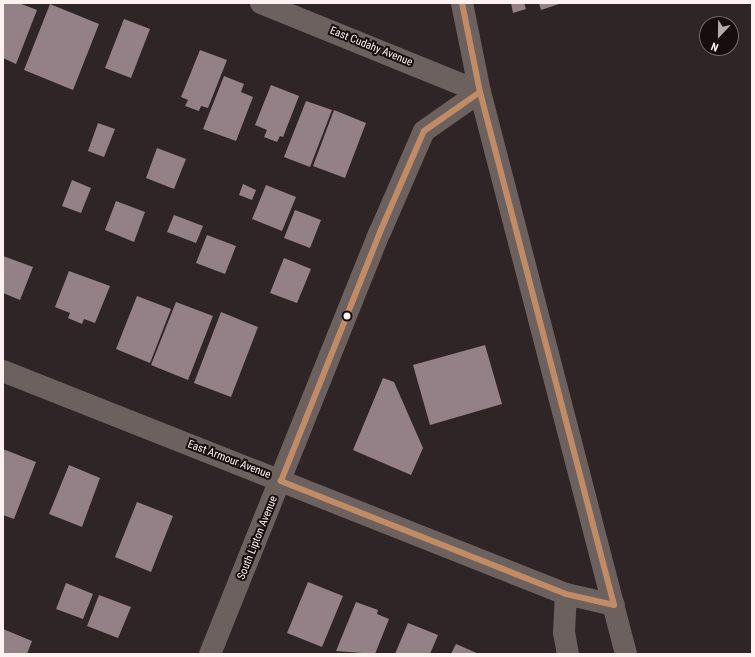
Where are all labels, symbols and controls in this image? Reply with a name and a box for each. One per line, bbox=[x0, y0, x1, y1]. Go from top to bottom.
north arrow bbox=[699, 16, 739, 56]
street label: East Cudahy Avenue bbox=[328, 24, 414, 70]
text: N bbox=[709, 39, 720, 54]
unlabelled marker bbox=[342, 311, 352, 321]
street label: East Armour Avenue bbox=[186, 438, 272, 482]
street label: South Lipton Avenue bbox=[235, 494, 281, 582]

